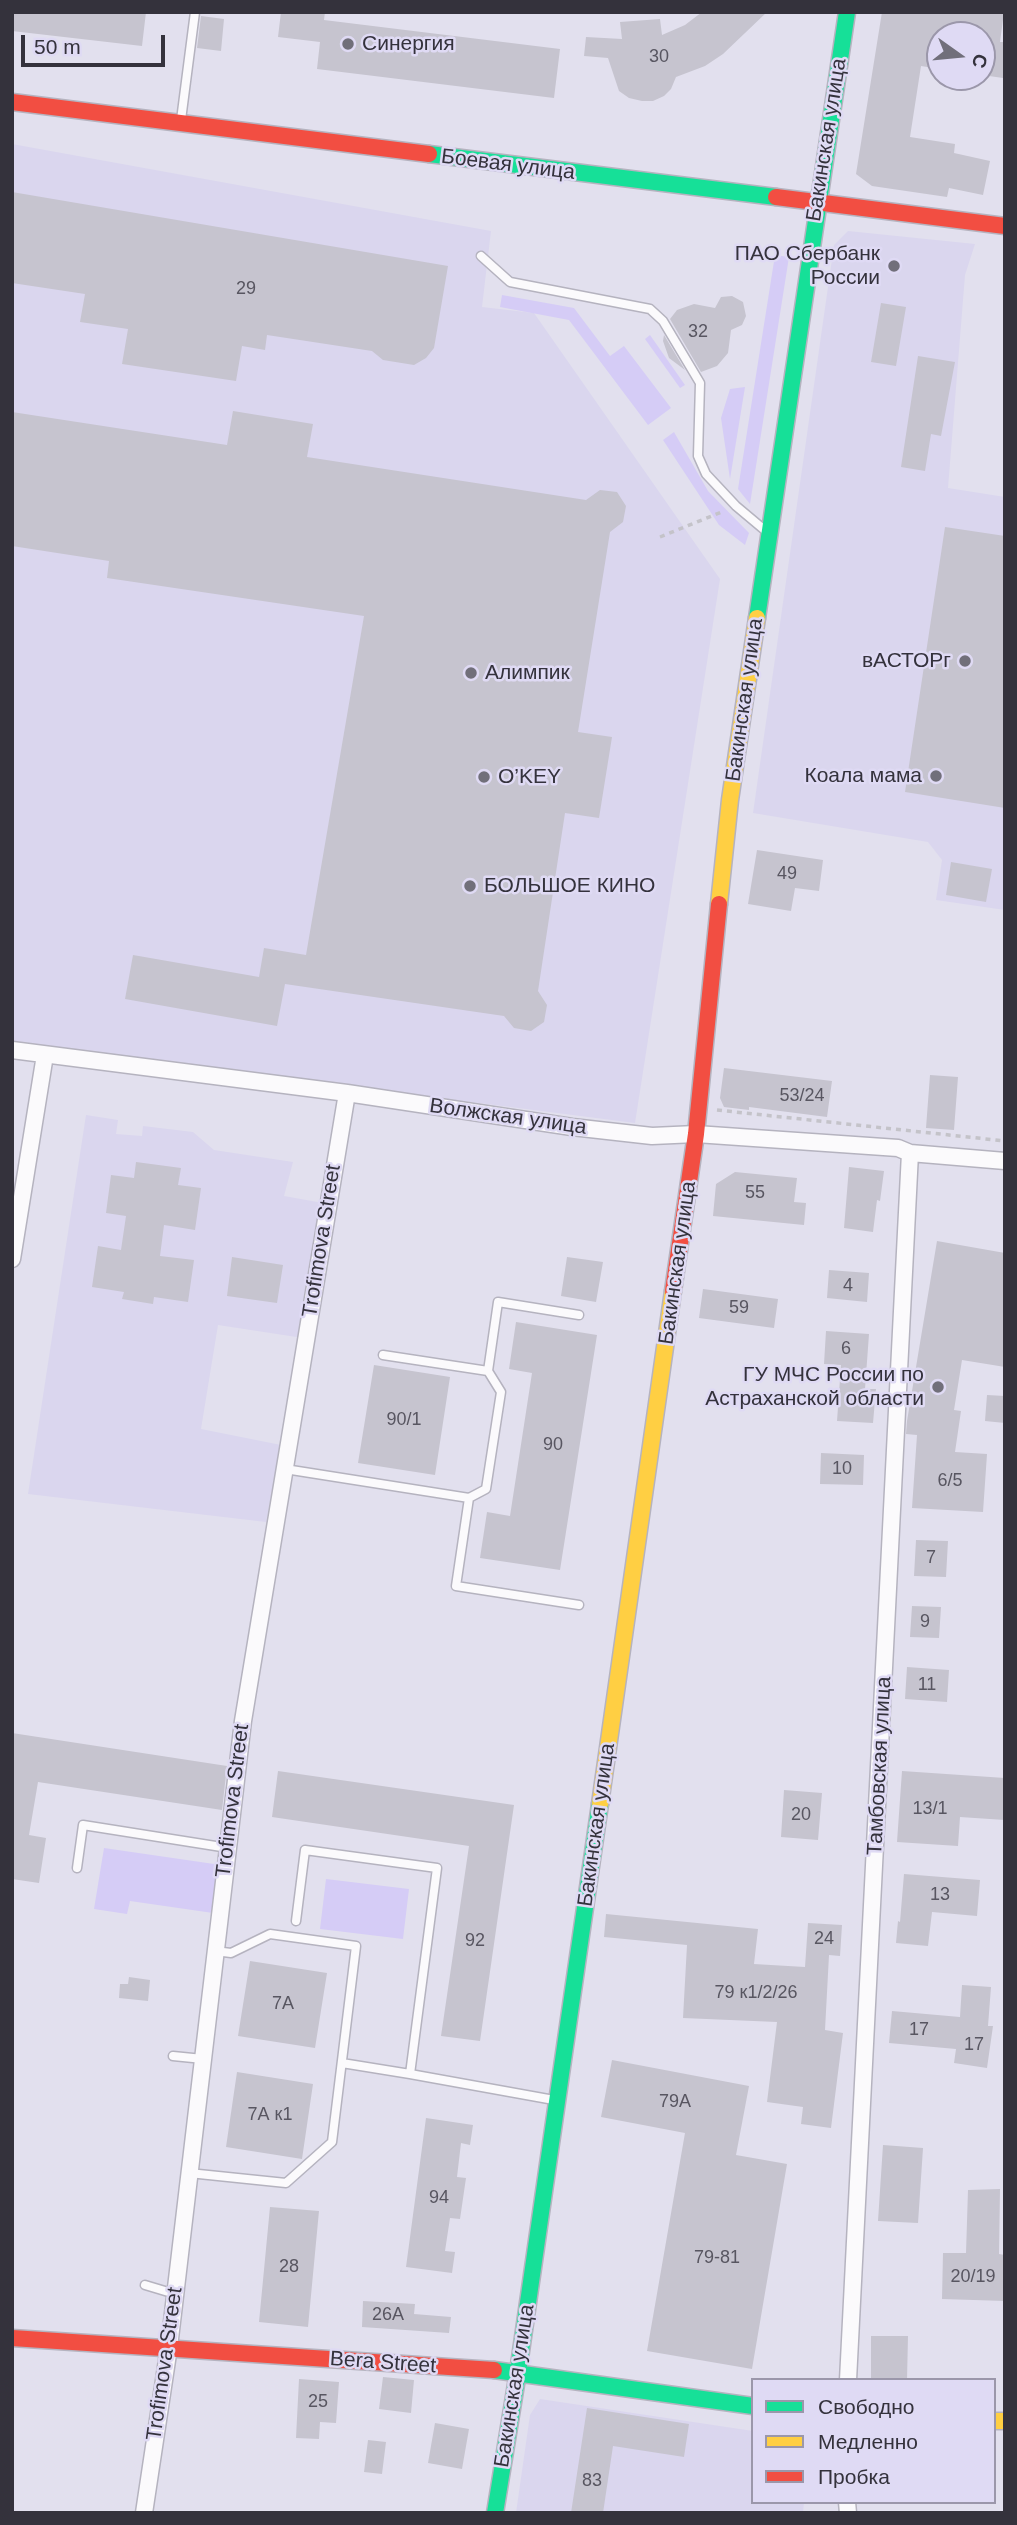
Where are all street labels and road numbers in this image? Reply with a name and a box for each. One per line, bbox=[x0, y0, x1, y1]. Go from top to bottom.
street label: Бакинская улица bbox=[802, 57, 852, 223]
street label: Боевая улица bbox=[440, 144, 576, 186]
street label: Бакинская улица bbox=[721, 617, 769, 783]
street label: Волжская улица bbox=[428, 1094, 588, 1140]
street label: Trofimova Street bbox=[297, 1163, 347, 1319]
street label: Бакинская улица bbox=[654, 1180, 702, 1346]
street label: Тамбовская улица bbox=[863, 1676, 897, 1856]
street label: Trofimova Street bbox=[211, 1723, 255, 1879]
street label: Бакинская улица bbox=[573, 1742, 621, 1908]
street label: Trofimova Street bbox=[142, 2286, 188, 2442]
street label: Бакинская улица bbox=[490, 2303, 540, 2469]
street label: Bera Street bbox=[329, 2347, 437, 2379]

